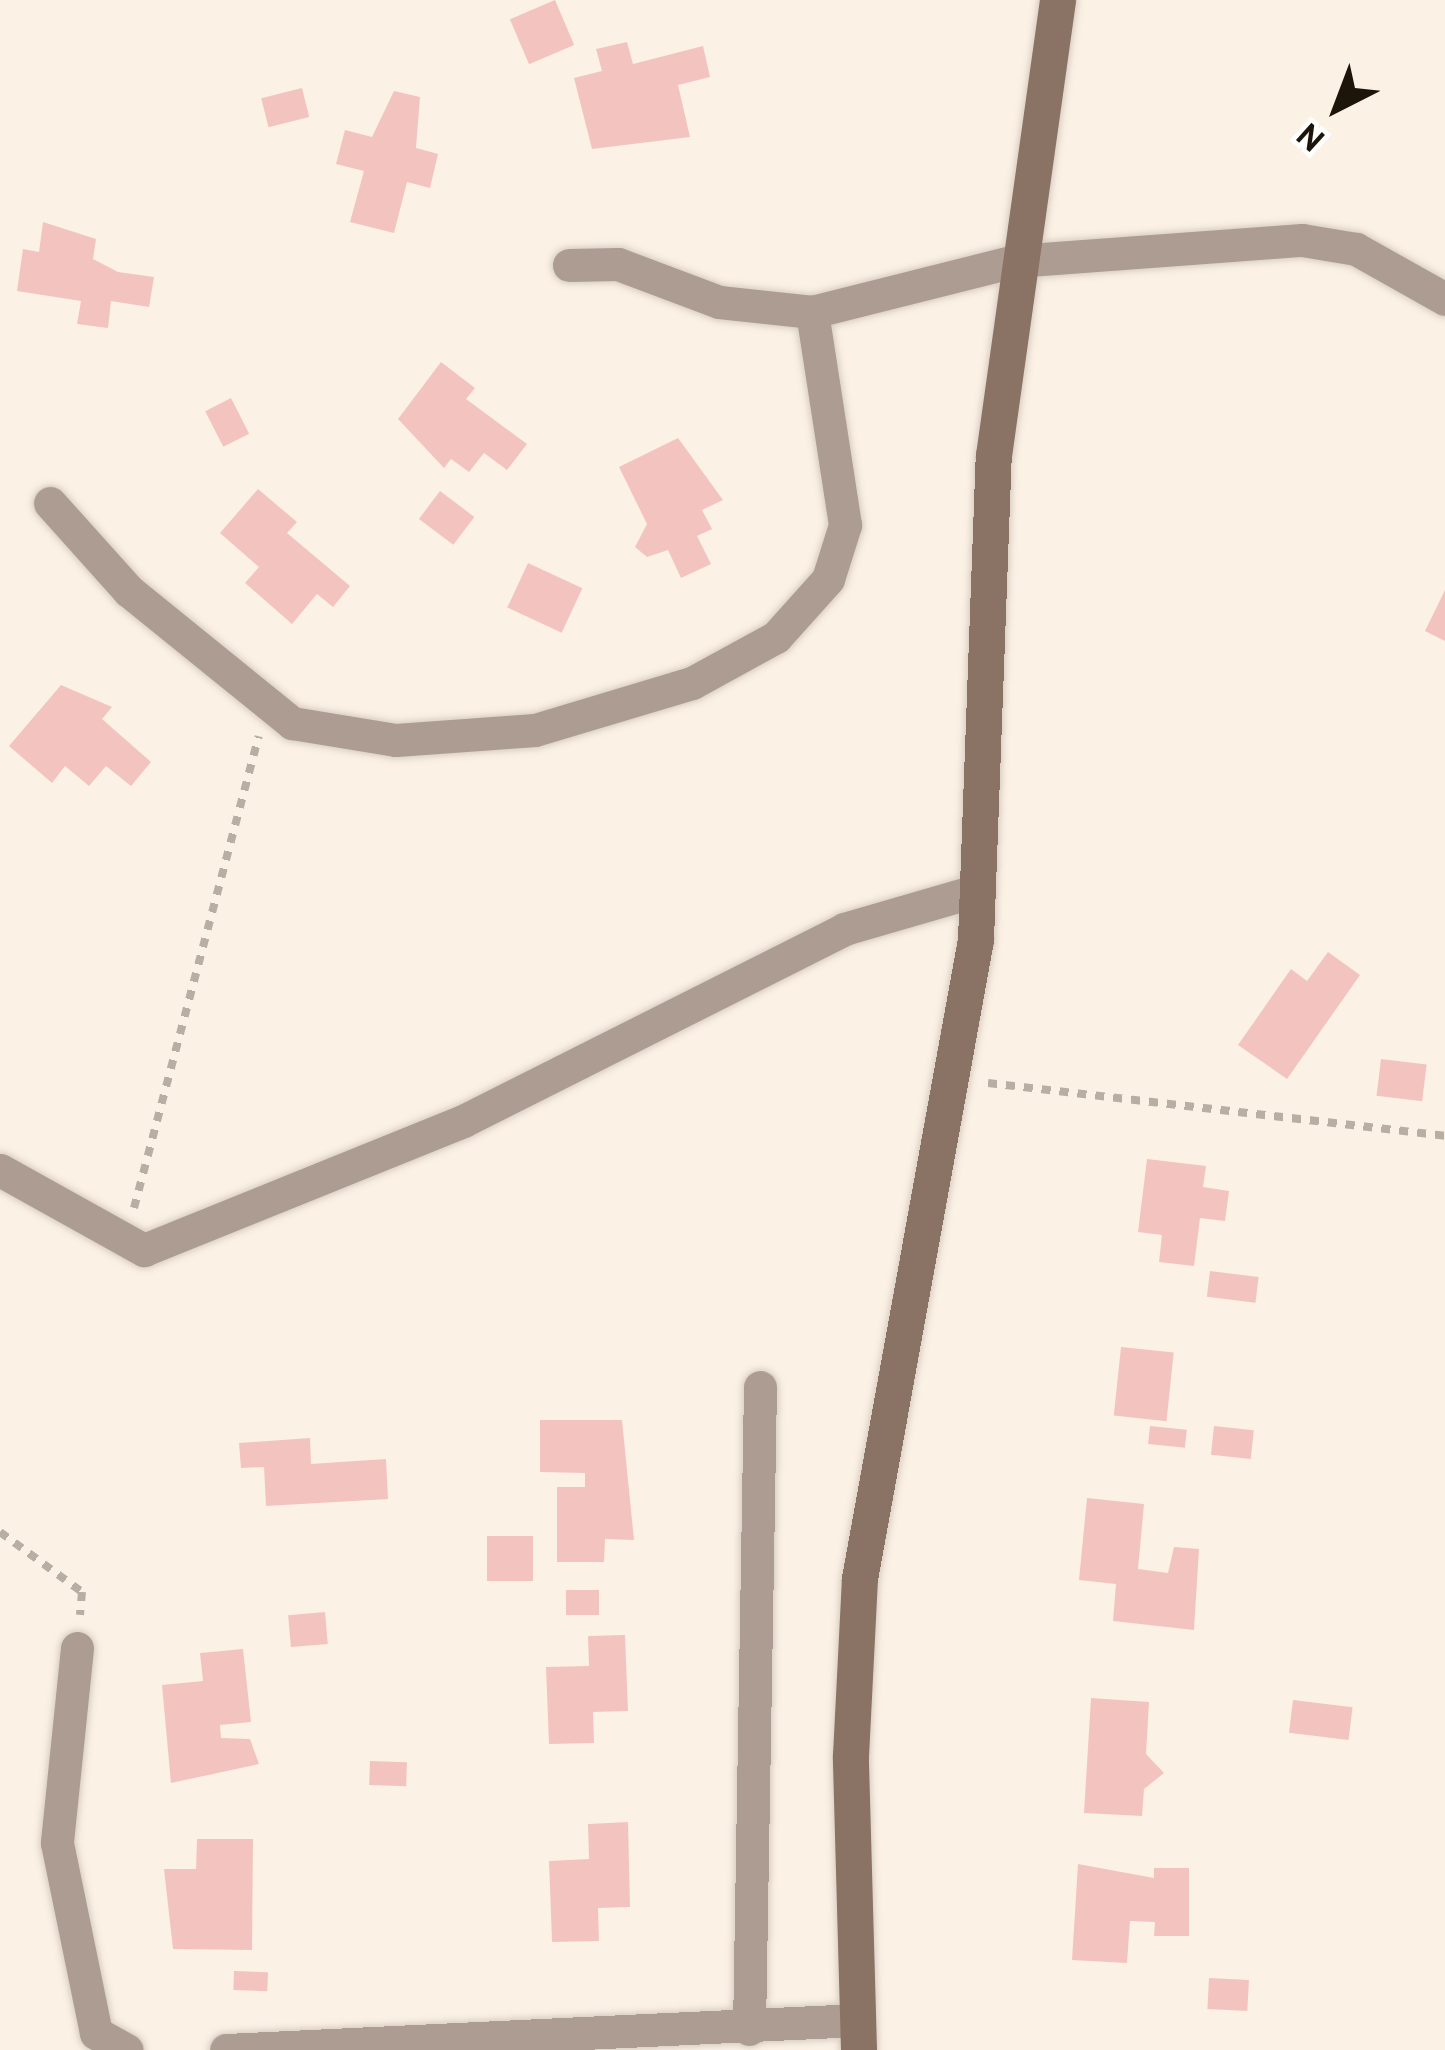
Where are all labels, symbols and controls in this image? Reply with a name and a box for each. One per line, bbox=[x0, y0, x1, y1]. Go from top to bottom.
north arrow bbox=[1277, 48, 1397, 168]
text: N bbox=[1290, 111, 1336, 158]

